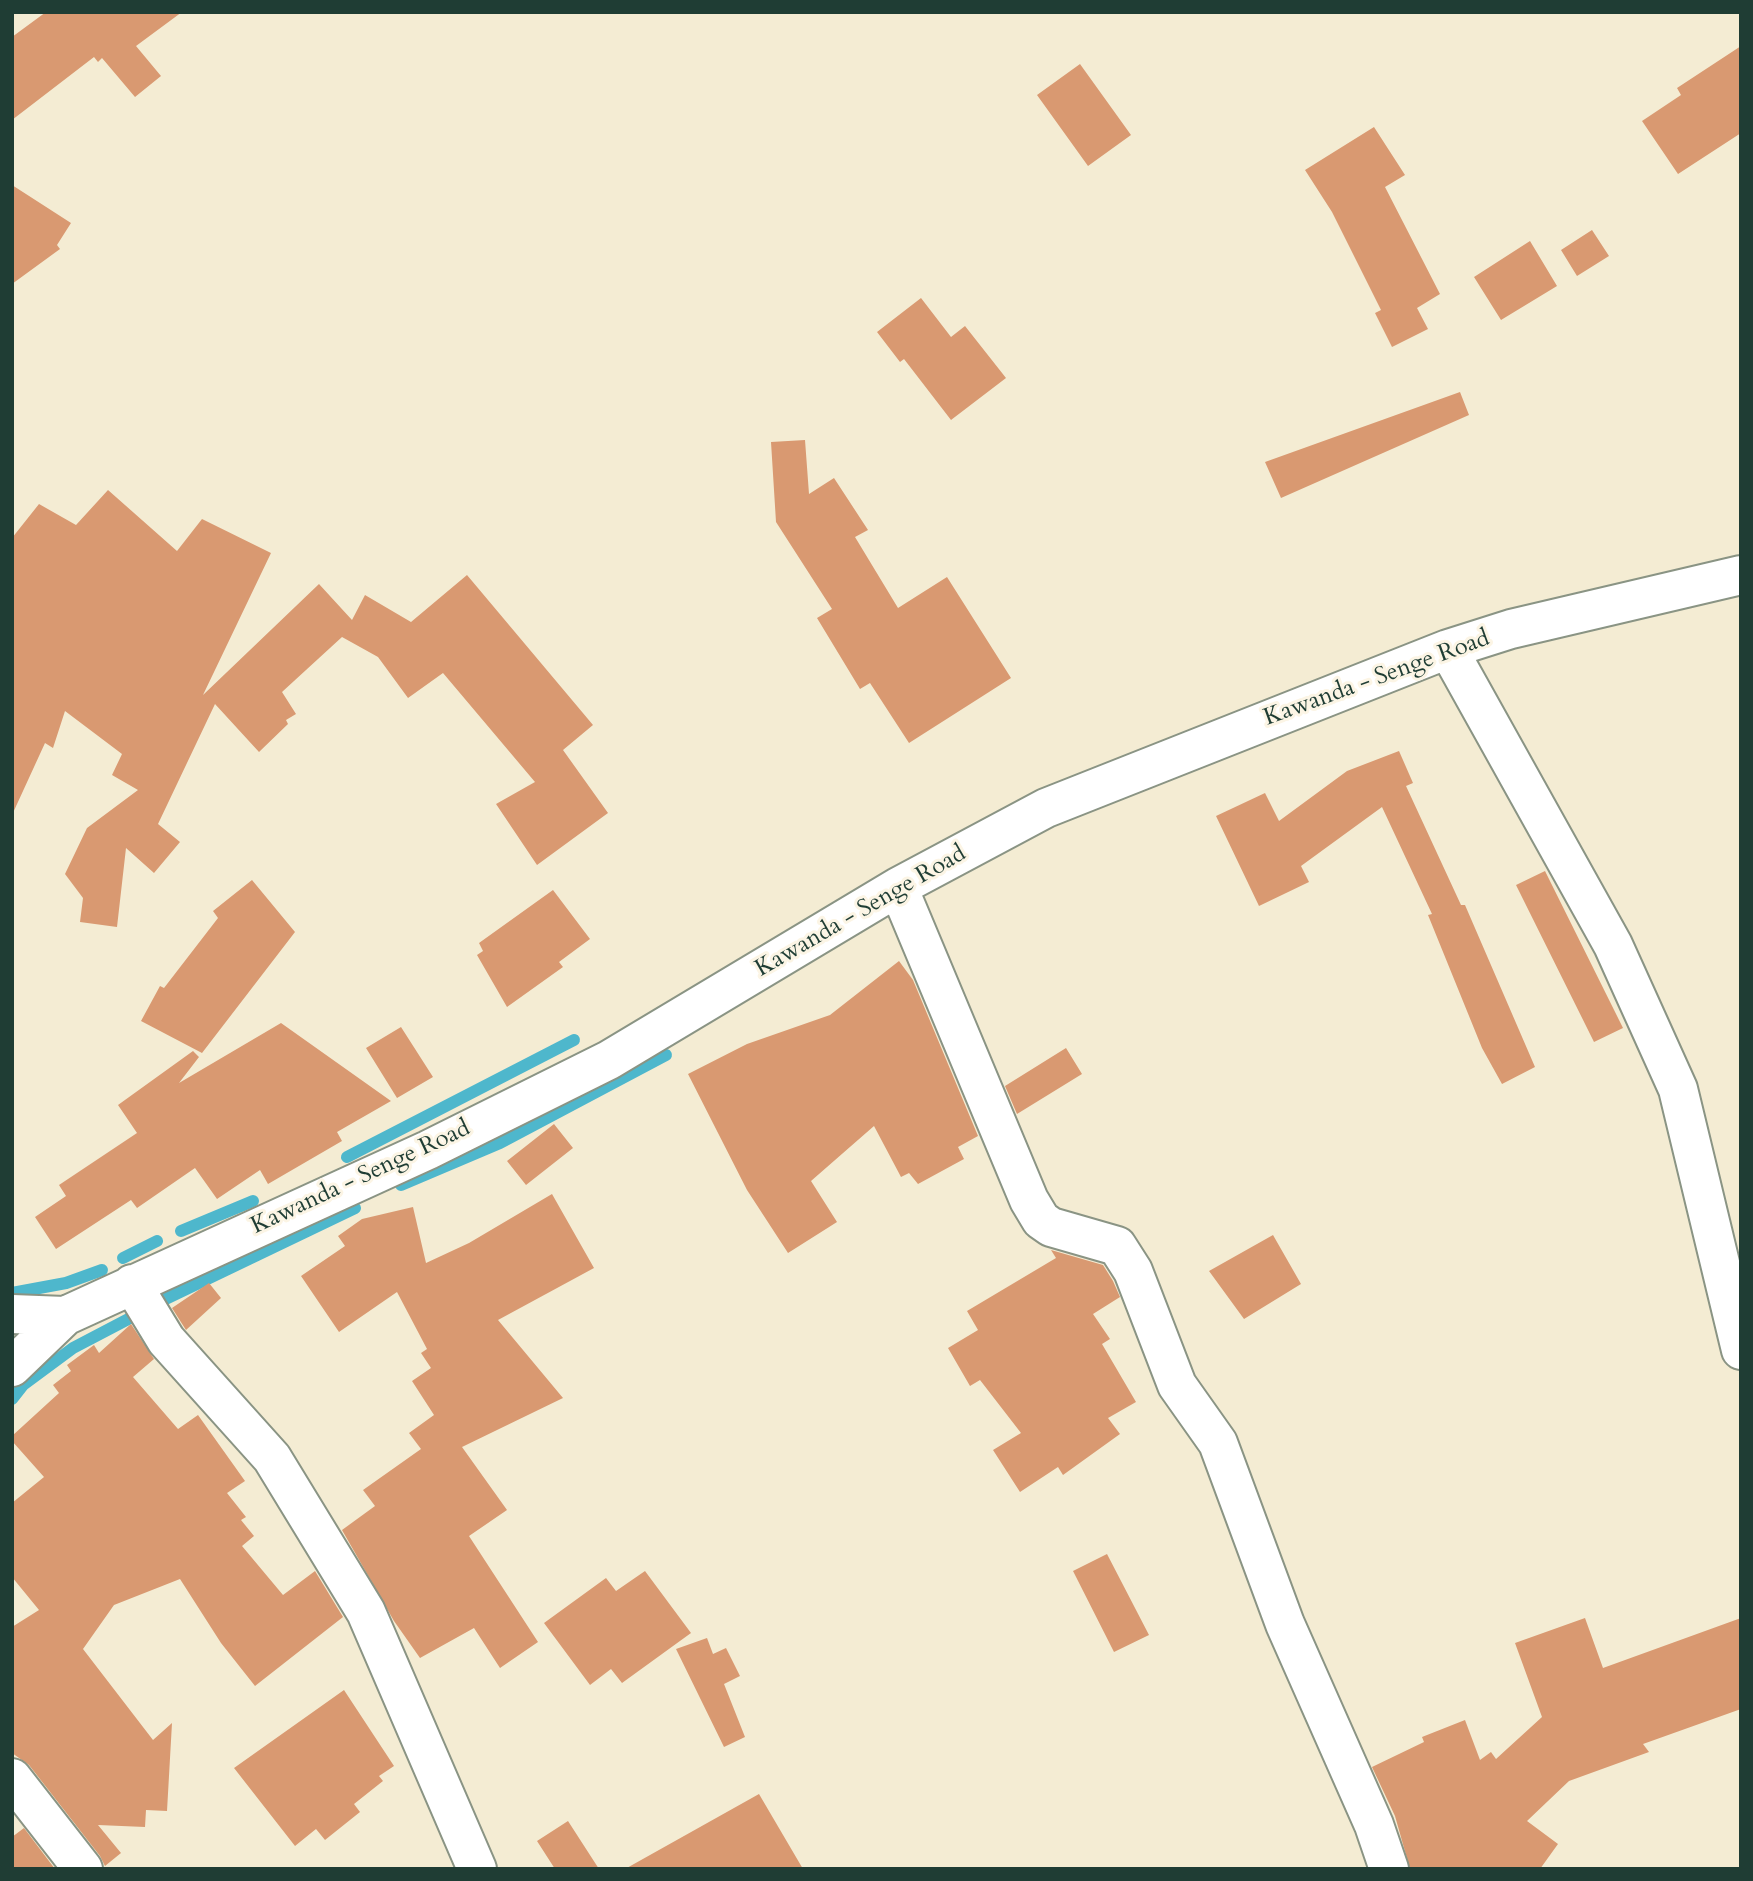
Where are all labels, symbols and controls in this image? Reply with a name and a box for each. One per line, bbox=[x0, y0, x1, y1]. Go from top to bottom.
street label: Kawanda - Senge Road bbox=[1260, 625, 1494, 733]
street label: Kawanda - Senge Road bbox=[751, 840, 971, 984]
street label: Kawanda - Senge Road bbox=[247, 1115, 475, 1241]

